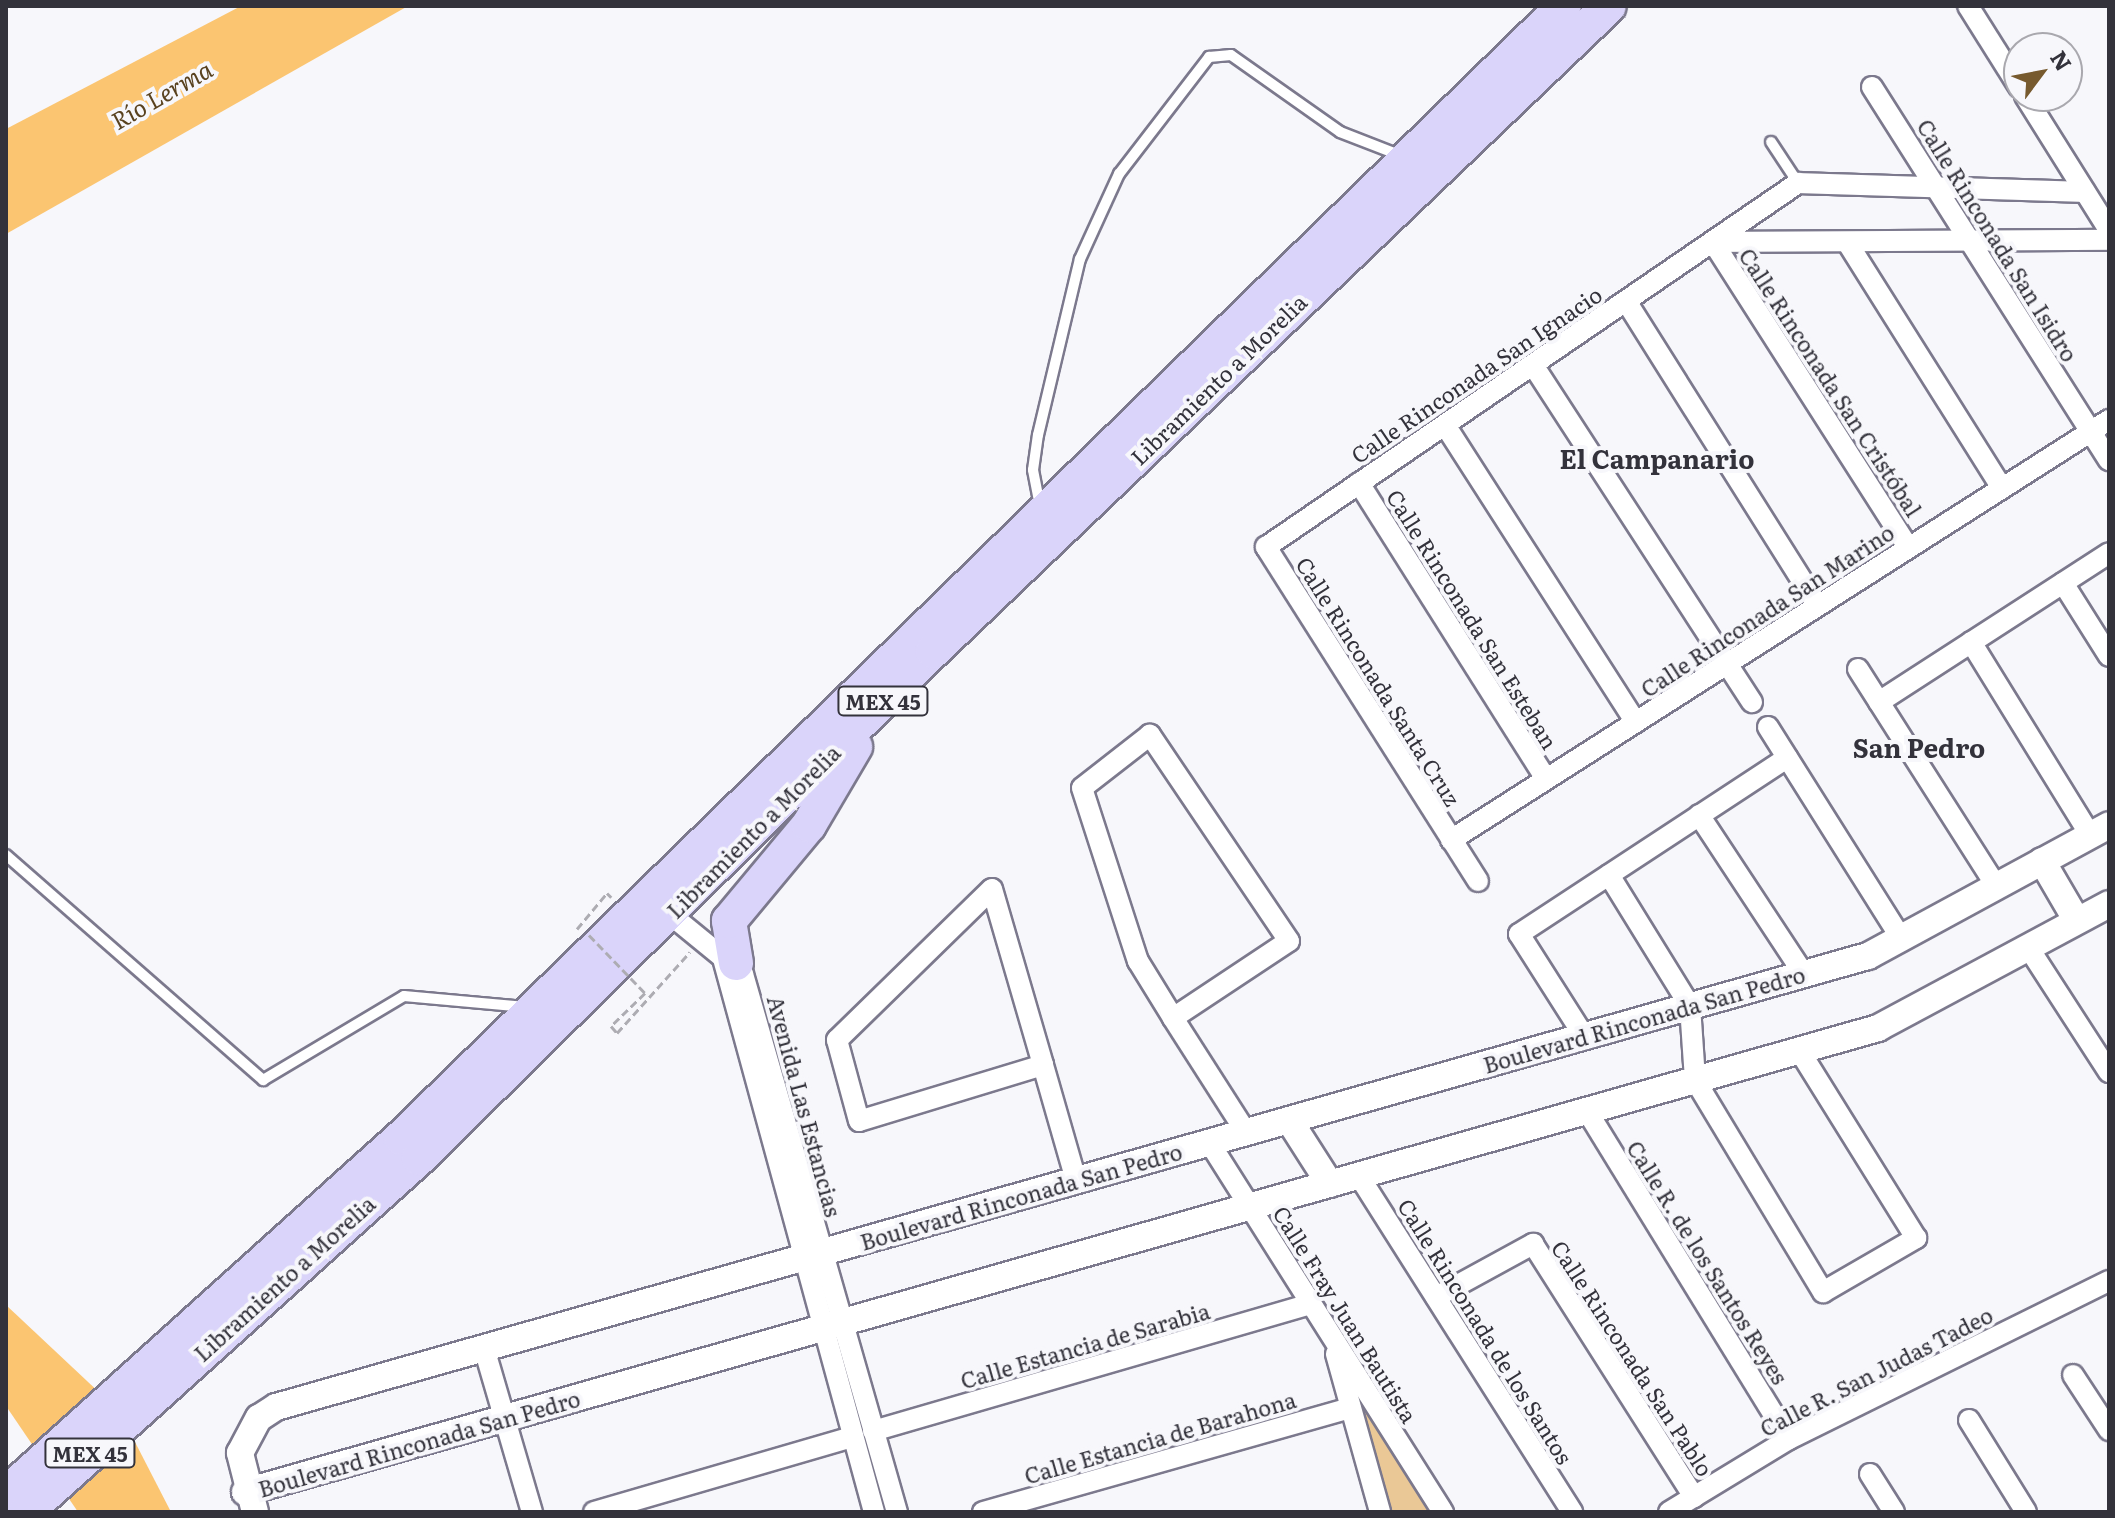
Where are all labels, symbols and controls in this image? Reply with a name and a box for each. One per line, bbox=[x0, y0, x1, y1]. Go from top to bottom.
north arrow bbox=[2003, 32, 2083, 112]
text: N bbox=[2043, 44, 2081, 77]
water label: Río Lerma bbox=[105, 54, 217, 134]
street label: Calle Rinconada San Isidro bbox=[1912, 114, 2084, 366]
street label: Calle Rinconada San Cristóbal bbox=[1734, 243, 1928, 521]
street label: Calle Rinconada San Ignacio bbox=[1346, 280, 1606, 468]
street label: Libramiento a Morelia bbox=[1125, 288, 1311, 470]
district label: El Campanario bbox=[1560, 442, 1754, 474]
street label: Calle Rinconada San Esteban bbox=[1382, 484, 1564, 754]
street label: Calle Rinconada San Marino bbox=[1635, 518, 1899, 702]
street label: Calle Rinconada Santa Cruz bbox=[1291, 552, 1467, 810]
road number: MEX 45 bbox=[837, 685, 929, 717]
district label: San Pedro bbox=[1853, 731, 1985, 763]
street label: Libramiento a Morelia bbox=[661, 739, 845, 923]
street label: Boulevard Rinconada San Pedro bbox=[1480, 960, 1808, 1078]
street label: Avenida Las Estancias bbox=[763, 993, 847, 1219]
street label: Calle R. de los Santos Reyes bbox=[1622, 1135, 1794, 1389]
street label: Boulevard Rinconada San Pedro bbox=[857, 1137, 1185, 1255]
street label: Libramiento a Morelia bbox=[188, 1190, 380, 1366]
street label: Calle Rinconada de los Santos bbox=[1393, 1194, 1579, 1468]
street label: Calle Fray Juan Bautista bbox=[1268, 1201, 1424, 1427]
street label: Calle Rinconada San Pablo bbox=[1547, 1235, 1719, 1481]
street label: Calle Estancia de Sarabia bbox=[957, 1297, 1213, 1393]
street label: Calle R. San Judas Tadeo bbox=[1755, 1301, 1997, 1441]
street label: Boulevard Rinconada San Pedro bbox=[255, 1384, 583, 1502]
street label: Calle Estancia de Barahona bbox=[1021, 1386, 1299, 1488]
road number: MEX 45 bbox=[44, 1437, 136, 1469]

